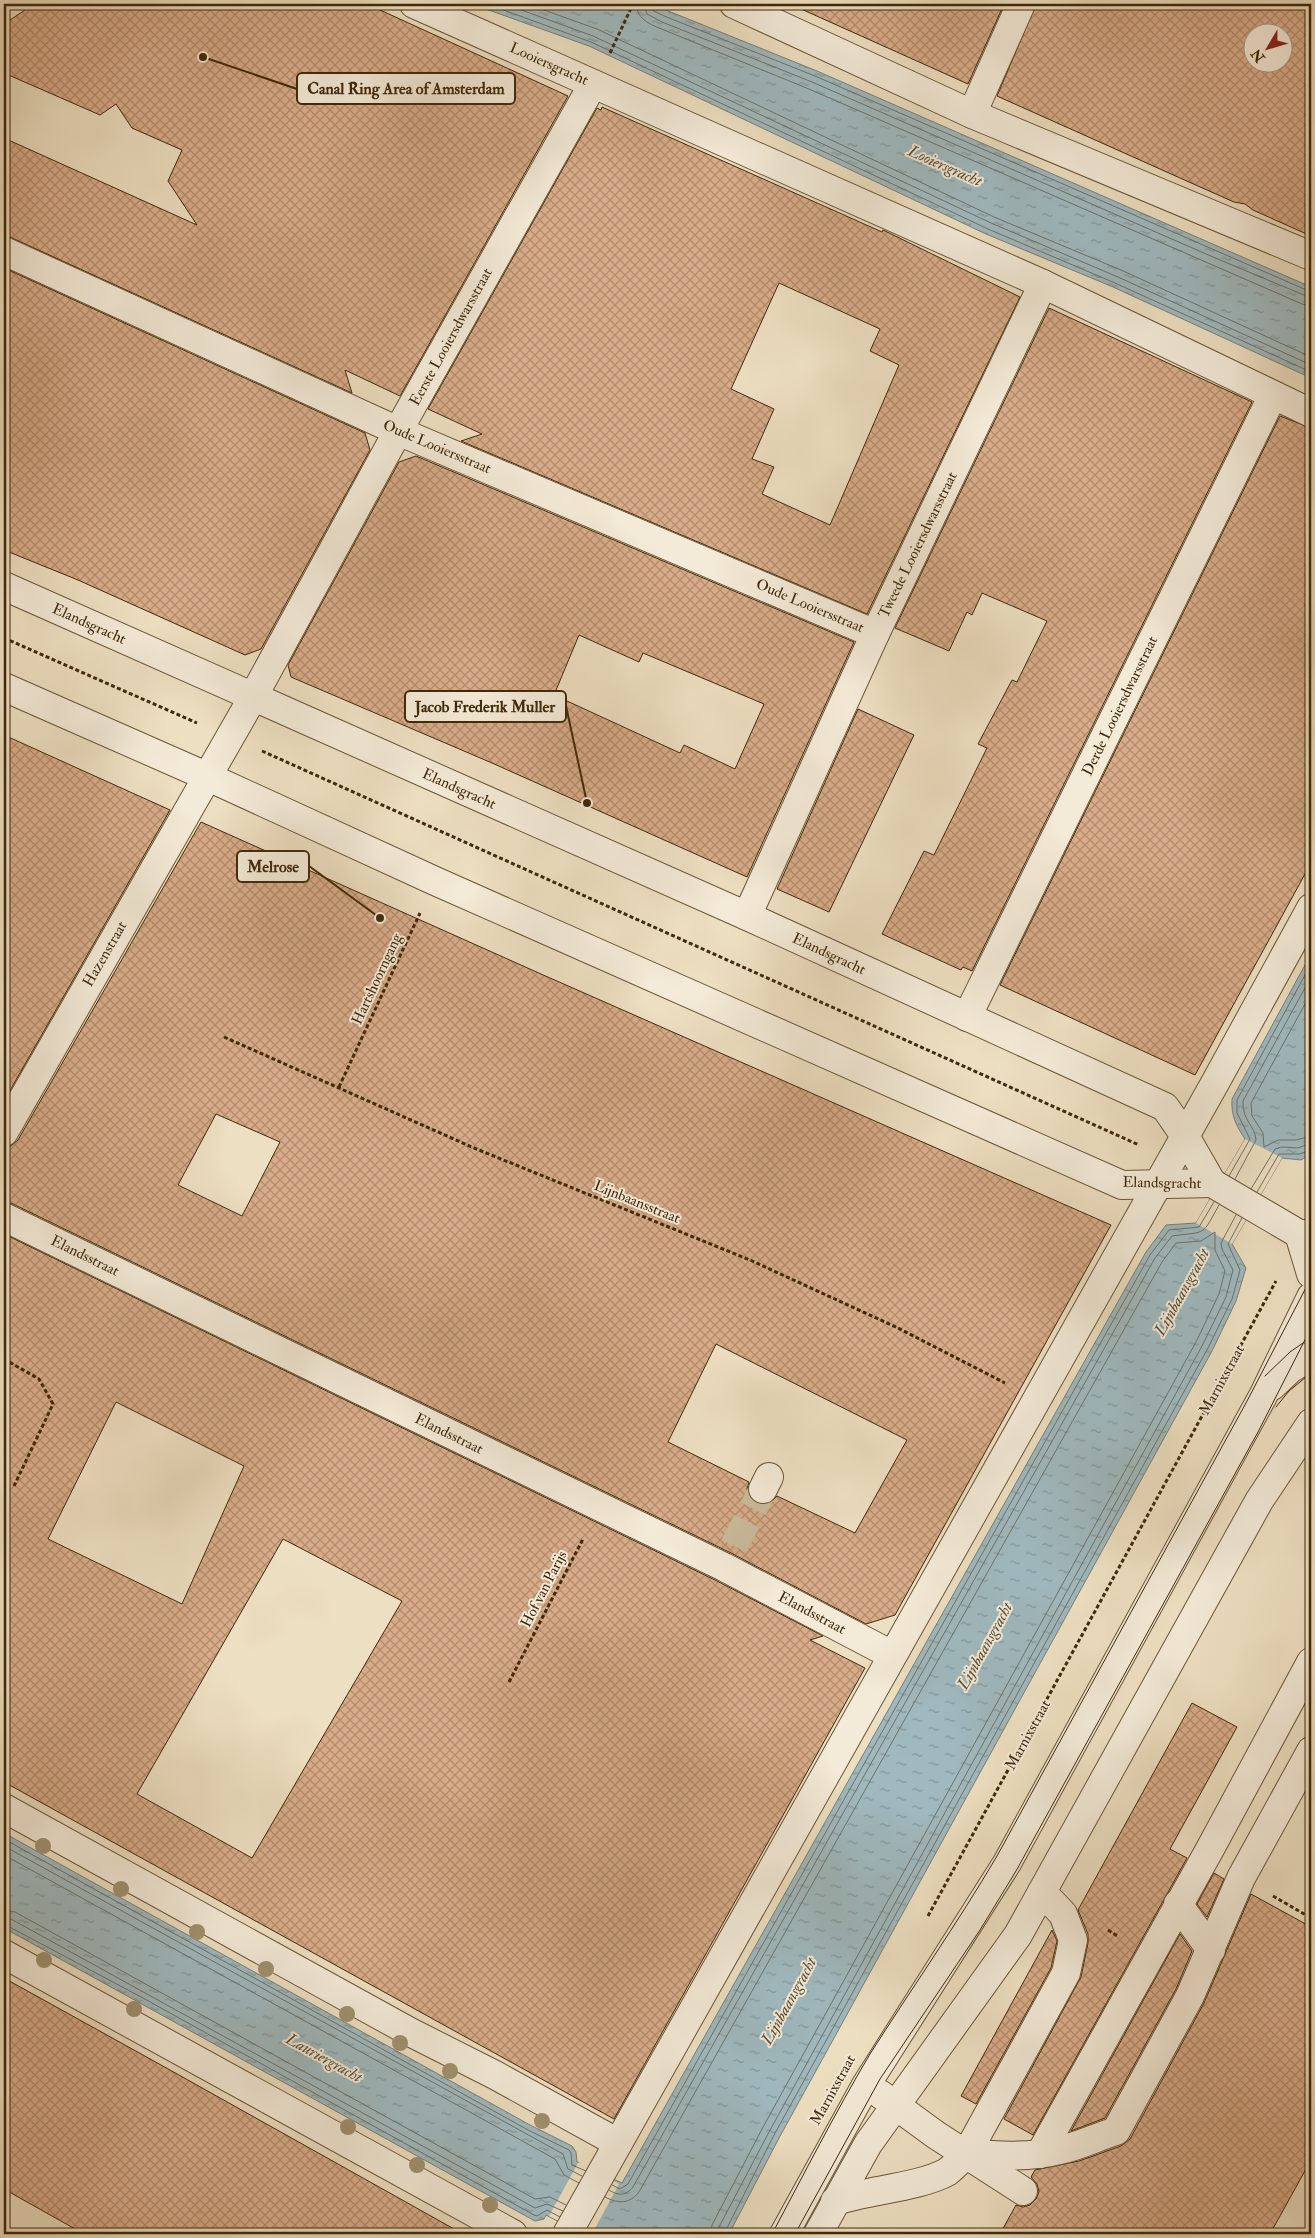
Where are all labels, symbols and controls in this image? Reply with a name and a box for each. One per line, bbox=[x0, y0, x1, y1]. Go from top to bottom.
north arrow bbox=[1242, 22, 1292, 72]
street label: Looiersgracht bbox=[507, 38, 591, 90]
text: N bbox=[1247, 45, 1269, 67]
callout: Canal Ring Area of Amsterdam bbox=[297, 73, 515, 104]
text: Canal Ring Area of Amsterdam bbox=[307, 79, 505, 100]
water label: Looiersgracht bbox=[904, 140, 986, 192]
street label: Eerste Looiersdwarsstraat bbox=[405, 265, 497, 409]
street label: Oude Looiersstraat bbox=[380, 416, 494, 478]
street label: Tweede Looiersdwarsstraat bbox=[874, 469, 962, 621]
street label: Oude Looiersstraat bbox=[753, 575, 867, 637]
street label: Elandsgracht bbox=[49, 599, 129, 649]
street label: Derde Looiersdwarsstraat bbox=[1078, 633, 1162, 779]
callout: Jacob Frederik Muller bbox=[405, 691, 566, 722]
text: Jacob Frederik Muller bbox=[414, 697, 556, 718]
street label: Elandsgracht bbox=[419, 764, 499, 814]
callout: Melrose bbox=[237, 851, 309, 882]
text: Melrose bbox=[246, 857, 299, 877]
street label: Hazenstraat bbox=[79, 918, 131, 990]
street label: Elandsgracht bbox=[789, 929, 869, 979]
street label: Hartshoorngang bbox=[348, 930, 407, 1028]
street label: Elandsgracht bbox=[1122, 1173, 1202, 1193]
street label: Lijnbaansstraat bbox=[591, 1176, 683, 1228]
street label: Elandsstraat bbox=[48, 1231, 122, 1281]
water label: Lijnbaansgracht bbox=[1149, 1244, 1215, 1340]
street label: Marnixstraat bbox=[1195, 1341, 1249, 1418]
street label: Elandsstraat bbox=[412, 1409, 486, 1459]
street label: Hof van Parijs bbox=[517, 1547, 571, 1631]
street label: Elandsstraat bbox=[775, 1587, 849, 1639]
water label: Lijnbaansgracht bbox=[952, 1598, 1018, 1694]
street label: Marnixstraat bbox=[1001, 1696, 1055, 1773]
water label: Lijnbaansgracht bbox=[756, 1953, 822, 2049]
water label: Lauriergracht bbox=[282, 2028, 367, 2088]
street label: Marnixstraat bbox=[806, 2051, 860, 2128]

